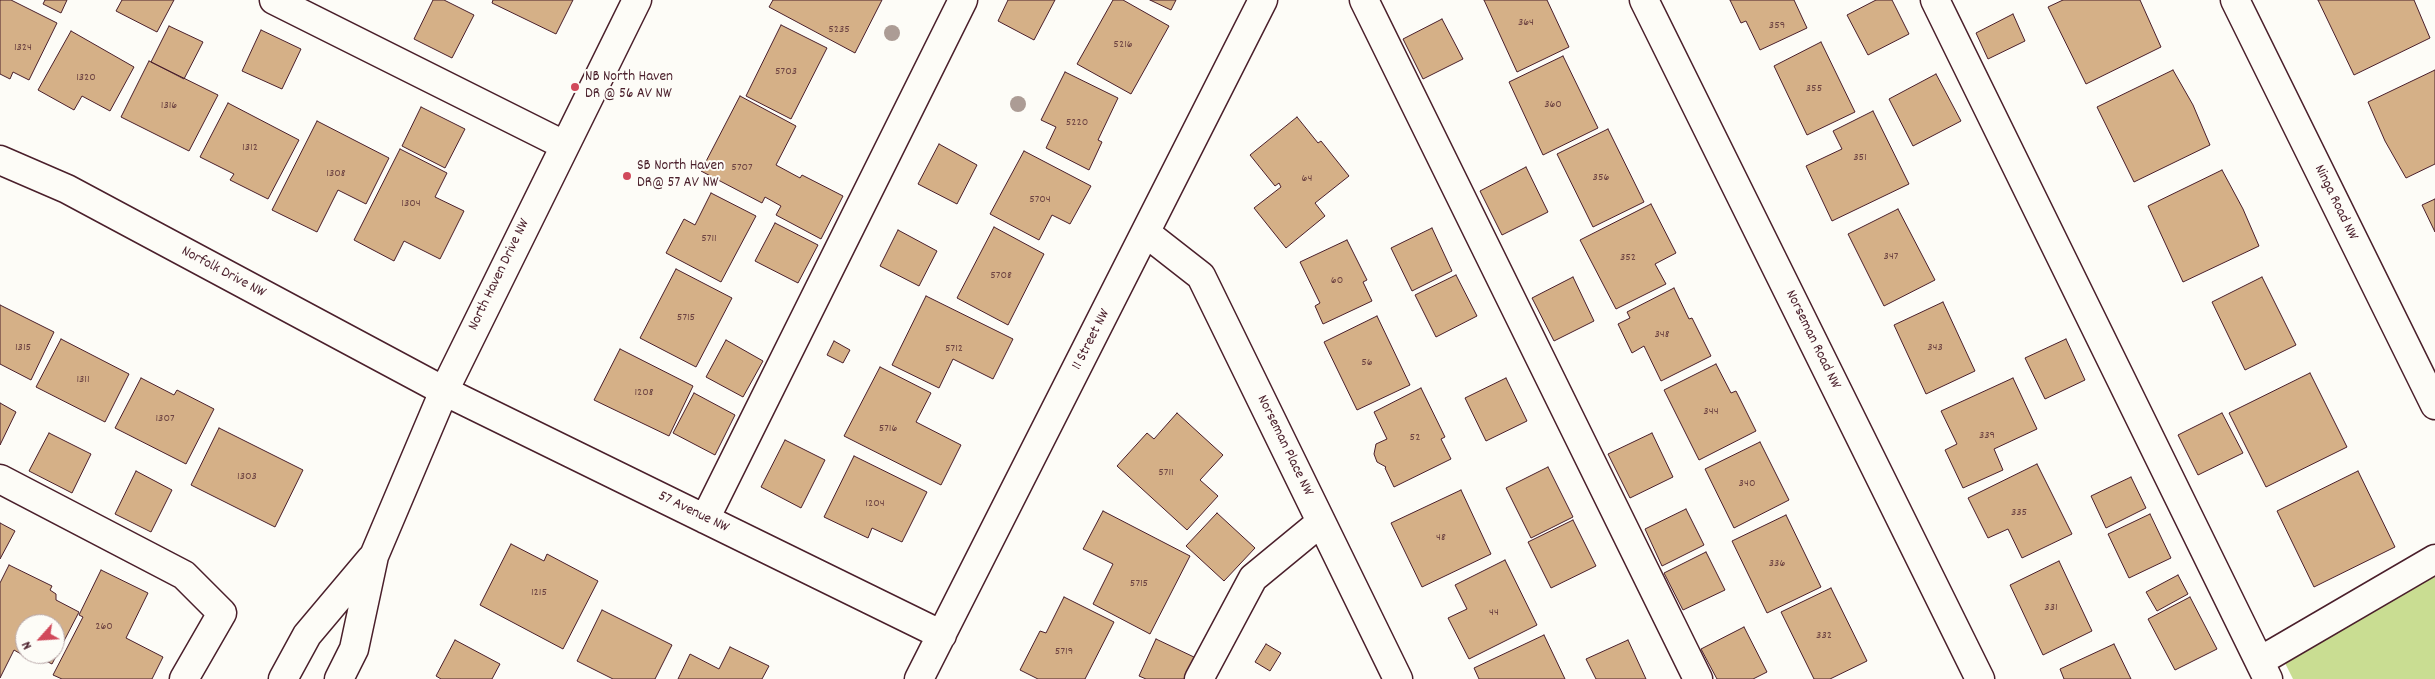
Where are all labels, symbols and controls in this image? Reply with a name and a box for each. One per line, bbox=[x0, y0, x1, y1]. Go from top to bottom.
house number: 364 bbox=[1518, 16, 1534, 30]
house number: 359 bbox=[1769, 19, 1785, 33]
house number: 5235 bbox=[828, 23, 850, 37]
house number: 5216 bbox=[1113, 38, 1133, 52]
house number: 1324 bbox=[14, 41, 32, 55]
house number: 5703 bbox=[775, 65, 797, 79]
place label: NB North Haven DR @ 56 AV NW bbox=[585, 69, 673, 104]
house number: 1320 bbox=[76, 71, 96, 85]
marker: NB North Haven DR @ 56 AV NW bbox=[569, 81, 581, 93]
house number: 355 bbox=[1806, 82, 1822, 96]
house number: 360 bbox=[1544, 98, 1562, 112]
house number: 1316 bbox=[161, 99, 177, 113]
house number: 5220 bbox=[1066, 116, 1088, 130]
house number: 1312 bbox=[242, 141, 258, 155]
house number: 351 bbox=[1853, 151, 1867, 165]
place label: SB North Haven DR@ 57 AV NW bbox=[637, 158, 724, 193]
house number: 5707 bbox=[731, 161, 753, 175]
street label: Ninga Road NW bbox=[2309, 162, 2361, 244]
house number: 1308 bbox=[326, 167, 346, 181]
marker: SB North Haven DR@ 57 AV NW bbox=[621, 170, 633, 182]
house number: 356 bbox=[1593, 171, 1609, 185]
house number: 64 bbox=[1302, 172, 1312, 186]
house number: 5704 bbox=[1029, 193, 1051, 207]
house number: 1304 bbox=[401, 197, 421, 211]
street label: North Haven Drive NW bbox=[465, 216, 535, 334]
house number: 5711 bbox=[701, 232, 717, 246]
street label: Norfolk Drive NW bbox=[178, 243, 268, 303]
house number: 347 bbox=[1884, 250, 1898, 264]
house number: 352 bbox=[1620, 251, 1636, 265]
house number: 5708 bbox=[990, 269, 1012, 283]
house number: 60 bbox=[1331, 274, 1343, 288]
street label: Norseman Road NW bbox=[1780, 288, 1844, 392]
street label: 11 Street NW bbox=[1069, 307, 1115, 373]
house number: 5715 bbox=[677, 311, 695, 325]
house number: 348 bbox=[1654, 328, 1670, 342]
house number: 1315 bbox=[15, 341, 31, 355]
house number: 343 bbox=[1927, 341, 1943, 355]
house number: 5712 bbox=[945, 342, 963, 356]
house number: 56 bbox=[1361, 356, 1373, 370]
house number: 1311 bbox=[76, 373, 90, 387]
house number: 1208 bbox=[634, 386, 654, 400]
street label: Norseman Place NW bbox=[1252, 393, 1316, 499]
house number: 344 bbox=[1703, 405, 1719, 419]
house number: 1307 bbox=[155, 412, 175, 426]
house number: 5716 bbox=[879, 422, 897, 436]
house number: 339 bbox=[1979, 429, 1995, 443]
house number: 52 bbox=[1410, 431, 1420, 445]
house number: 5711 bbox=[1158, 466, 1174, 480]
house number: 1303 bbox=[237, 470, 257, 484]
house number: 340 bbox=[1739, 477, 1755, 491]
street label: 57 Avenue NW bbox=[655, 488, 731, 538]
house number: 1204 bbox=[865, 497, 885, 511]
house number: 335 bbox=[2011, 506, 2027, 520]
house number: 48 bbox=[1436, 531, 1446, 545]
house number: 336 bbox=[1769, 557, 1785, 571]
house number: 5715 bbox=[1130, 577, 1148, 591]
house number: 1215 bbox=[531, 586, 547, 600]
house number: 331 bbox=[2044, 601, 2058, 615]
house number: 44 bbox=[1489, 606, 1499, 620]
north arrow bbox=[15, 614, 65, 664]
house number: 260 bbox=[95, 620, 113, 634]
house number: 332 bbox=[1816, 629, 1832, 643]
text: N bbox=[17, 638, 38, 653]
house number: 5719 bbox=[1055, 645, 1073, 659]

